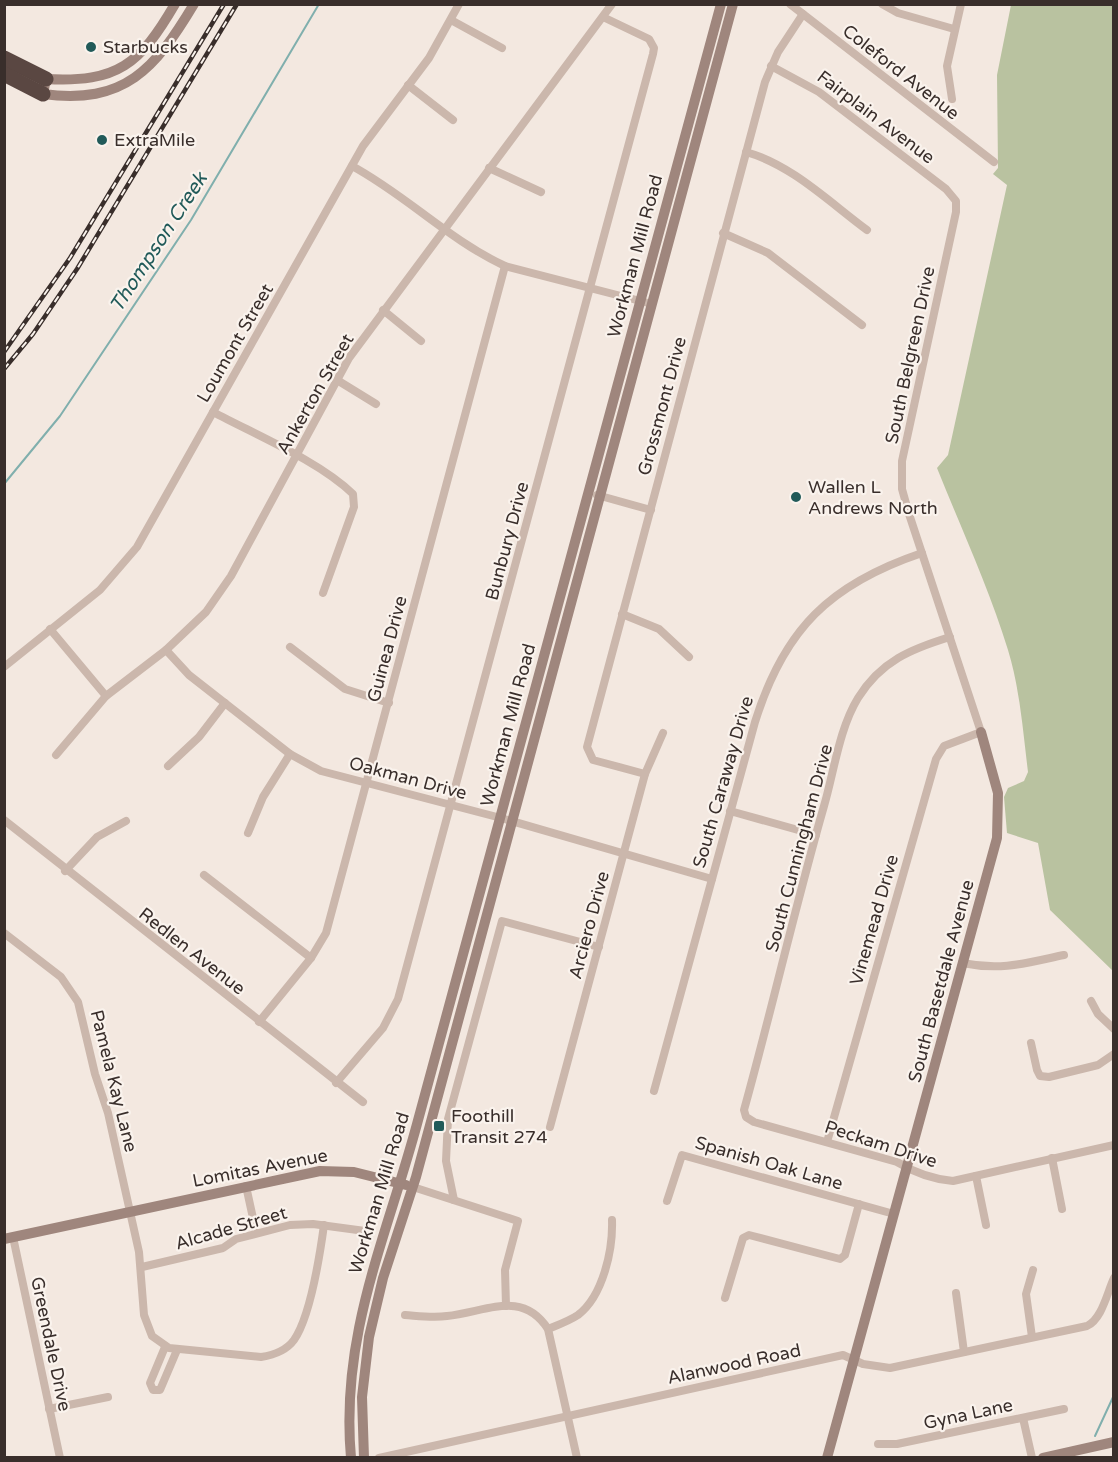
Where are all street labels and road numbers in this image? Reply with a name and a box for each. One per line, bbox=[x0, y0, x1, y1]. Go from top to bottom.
street label: Coleford Avenue bbox=[838, 20, 964, 124]
street label: Fairplain Avenue bbox=[813, 66, 939, 168]
street label: Workman Mill Road bbox=[603, 172, 667, 340]
street label: South Belgreen Drive bbox=[880, 264, 940, 446]
street label: Loumont Street bbox=[192, 280, 278, 406]
street label: Ankerton Street bbox=[272, 330, 359, 458]
street label: Grossmont Drive bbox=[633, 334, 691, 478]
street label: Bunbury Drive bbox=[481, 479, 533, 603]
street label: Guinea Drive bbox=[362, 593, 412, 705]
street label: Workman Mill Road bbox=[476, 641, 540, 809]
street label: South Caraway Drive bbox=[688, 694, 758, 870]
street label: South Cunningham Drive bbox=[761, 742, 837, 954]
street label: Oakman Drive bbox=[347, 752, 469, 804]
street label: Vinemead Drive bbox=[845, 852, 903, 988]
street label: Arciero Drive bbox=[564, 869, 614, 981]
street label: South Basetdale Avenue bbox=[903, 877, 979, 1085]
street label: Redlen Avenue bbox=[134, 903, 250, 999]
street label: Pamela Kay Lane bbox=[86, 1008, 142, 1154]
street label: Workman Mill Road bbox=[344, 1110, 414, 1276]
street label: Peckam Drive bbox=[822, 1115, 940, 1173]
street label: Spanish Oak Lane bbox=[693, 1131, 845, 1195]
street label: Lomitas Avenue bbox=[191, 1144, 329, 1192]
street label: Alcade Street bbox=[173, 1202, 290, 1254]
street label: Greendale Drive bbox=[26, 1275, 76, 1413]
street label: Alanwood Road bbox=[665, 1339, 803, 1389]
street label: Gyna Lane bbox=[921, 1394, 1015, 1434]

